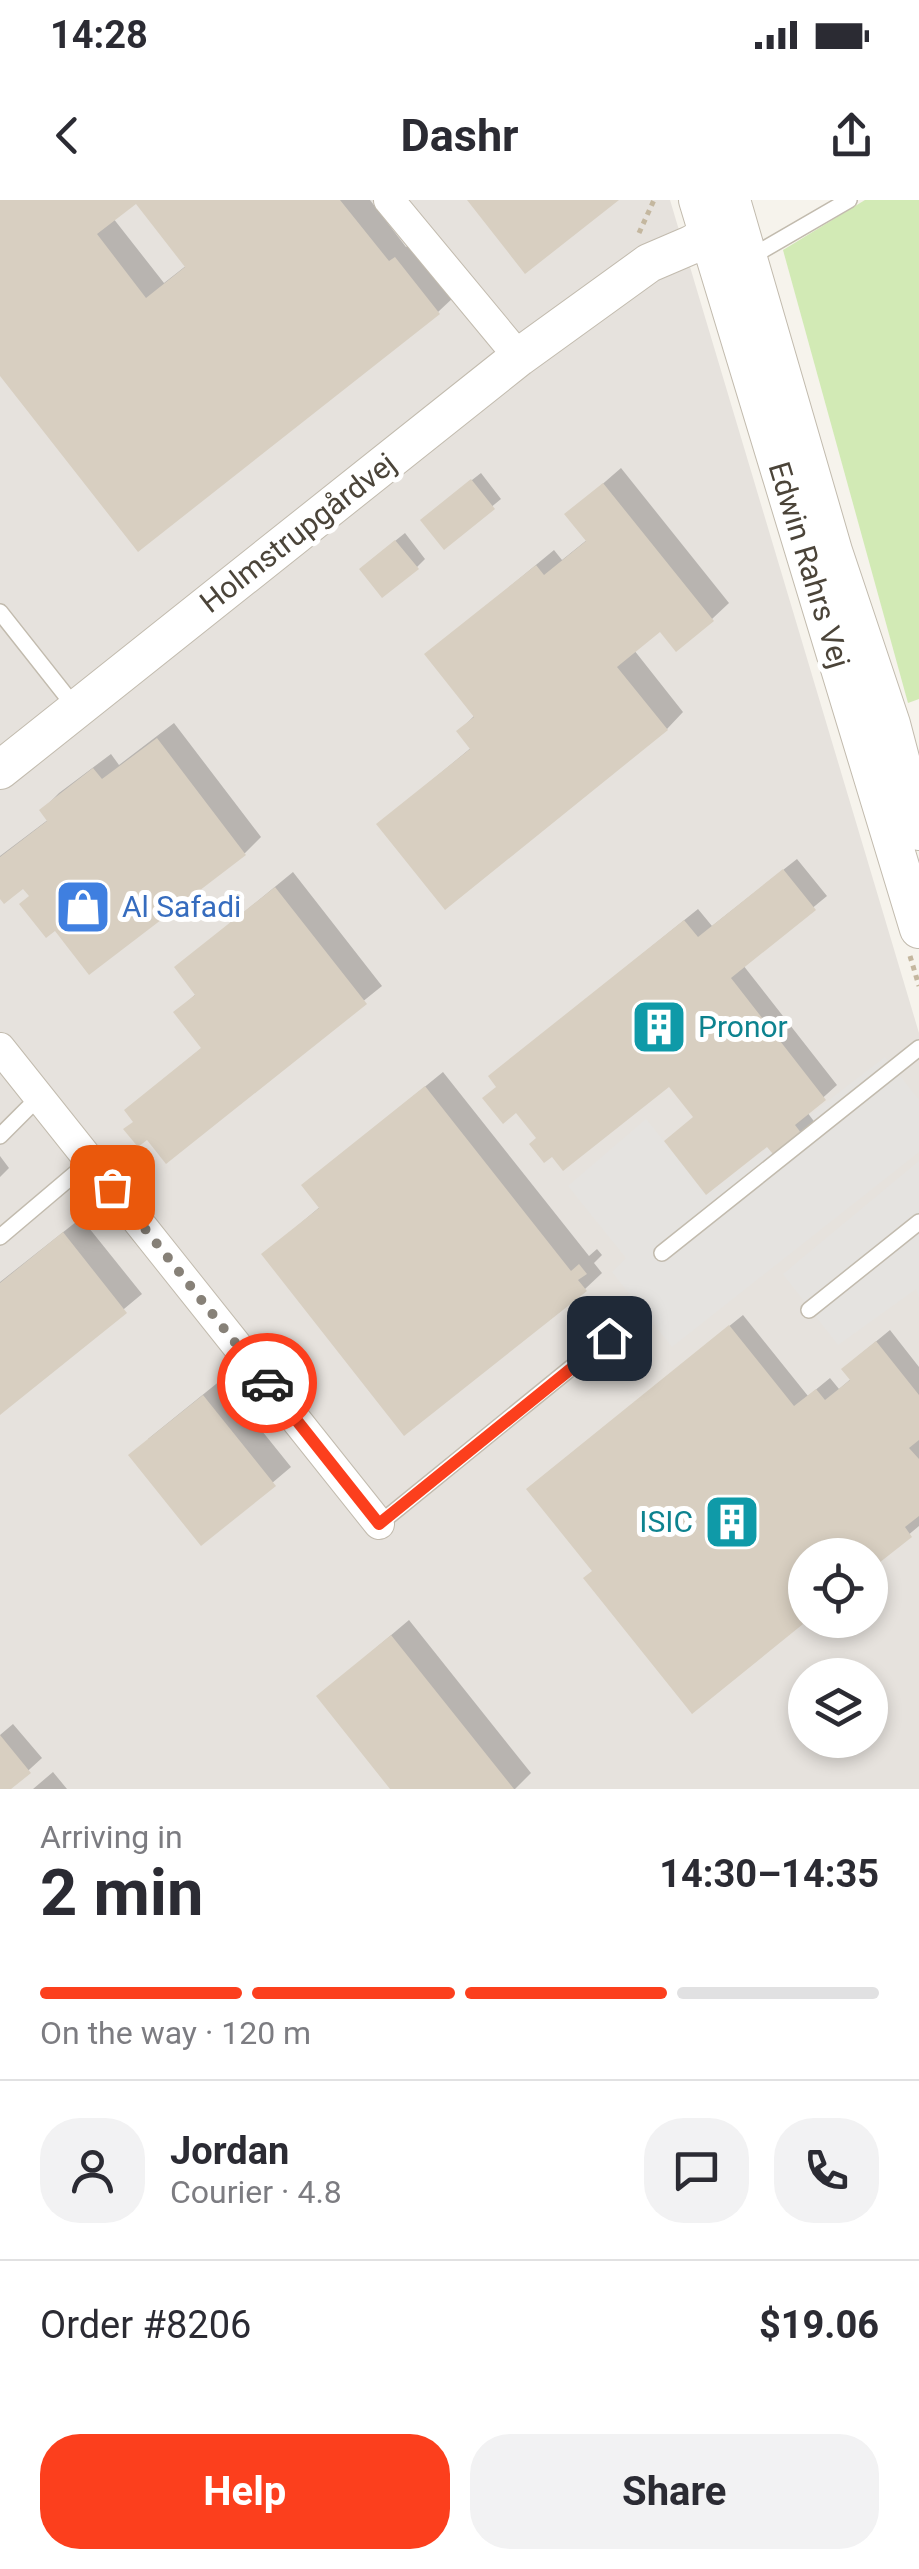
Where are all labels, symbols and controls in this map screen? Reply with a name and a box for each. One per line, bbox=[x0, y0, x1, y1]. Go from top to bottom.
text: 14:28 bbox=[50, 13, 148, 57]
icon: back bbox=[40, 108, 95, 163]
icon: share bbox=[824, 108, 879, 163]
text: Dashr bbox=[400, 109, 519, 162]
street label: Holmstrupgårdvej bbox=[193, 445, 402, 620]
street label: Edwin Rahrs Vej bbox=[762, 458, 857, 672]
shop icon: Al Safadi bbox=[53, 877, 113, 937]
place label: Al Safadi bbox=[122, 889, 241, 924]
building icon: Pronor bbox=[629, 997, 689, 1057]
place label: Pronor bbox=[698, 1009, 788, 1044]
pin bbox=[70, 1145, 155, 1230]
icon: bag bbox=[85, 1160, 140, 1215]
pin bbox=[567, 1296, 652, 1381]
icon: home bbox=[582, 1311, 637, 1366]
courier bbox=[217, 1333, 317, 1433]
icon: car bbox=[240, 1356, 295, 1411]
building icon: ISIC bbox=[702, 1492, 762, 1552]
place label: ISIC bbox=[639, 1504, 693, 1539]
map controls bbox=[788, 1538, 888, 1758]
button: locate bbox=[788, 1538, 888, 1638]
button: layers bbox=[788, 1658, 888, 1758]
text: Arriving in bbox=[40, 1818, 183, 1856]
text: 14:30–14:35 bbox=[659, 1852, 879, 1896]
text: 2 min bbox=[40, 1855, 203, 1931]
text: On the way · 120 m bbox=[40, 2014, 311, 2052]
button: person bbox=[40, 2118, 145, 2223]
button: chat bbox=[644, 2118, 749, 2223]
button: phone bbox=[774, 2118, 879, 2223]
text: Jordan bbox=[170, 2129, 289, 2173]
text: Courier · 4.8 bbox=[170, 2173, 342, 2211]
text: Order #8206 bbox=[40, 2303, 251, 2347]
text: $19.06 bbox=[759, 2303, 879, 2347]
button: Help bbox=[40, 2434, 450, 2549]
button: Share bbox=[470, 2434, 879, 2549]

